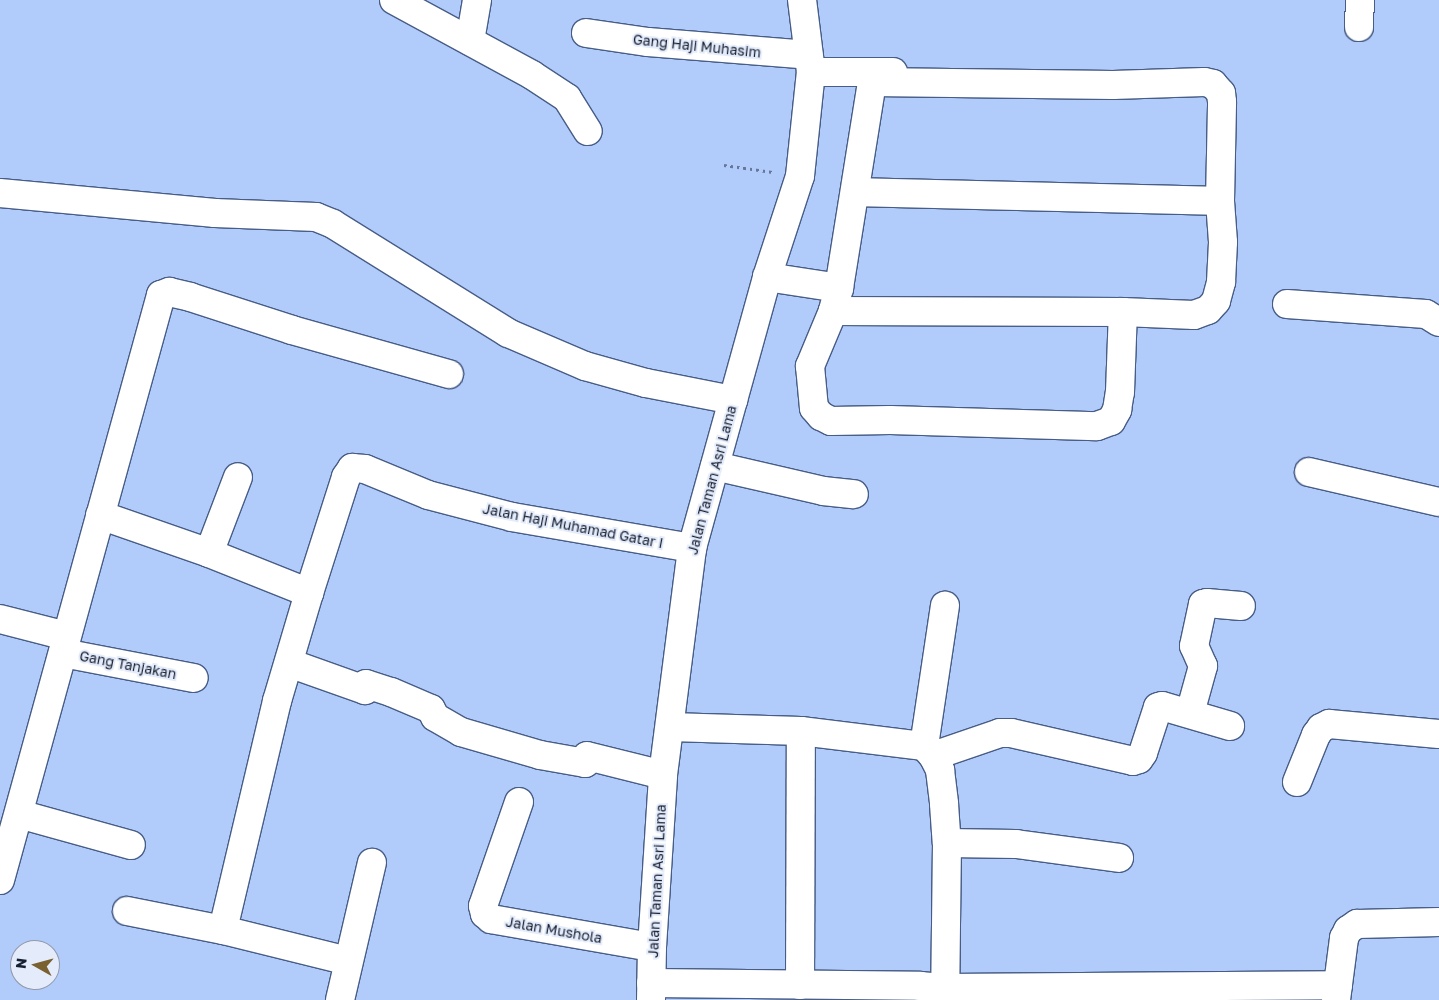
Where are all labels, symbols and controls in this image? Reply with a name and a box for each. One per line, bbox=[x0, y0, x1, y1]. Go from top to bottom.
street label: Gang Haji Muhasim bbox=[632, 31, 762, 61]
street label: Jalan Taman Asri Lama bbox=[684, 404, 740, 556]
street label: Jalan Haji Muhamad Gatar I bbox=[481, 500, 665, 552]
street label: Gang Tanjakan bbox=[78, 647, 178, 683]
street label: Jalan Taman Asri Lama bbox=[645, 804, 669, 958]
street label: Jalan Mushola bbox=[505, 913, 603, 947]
north arrow bbox=[10, 940, 60, 990]
text: N bbox=[12, 957, 30, 970]

